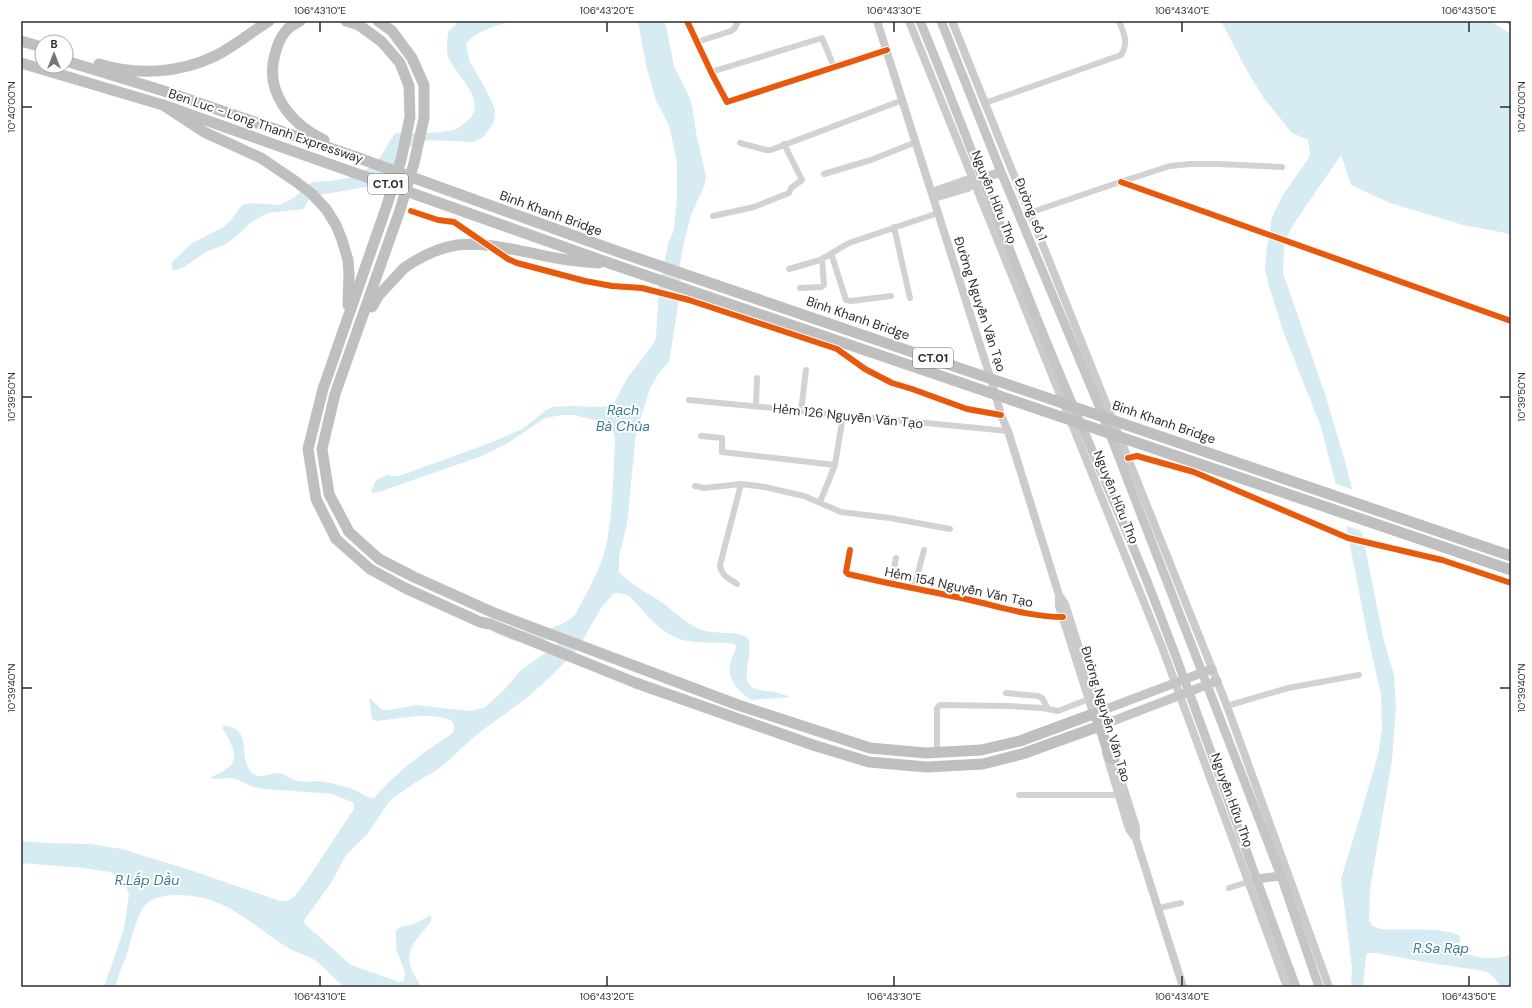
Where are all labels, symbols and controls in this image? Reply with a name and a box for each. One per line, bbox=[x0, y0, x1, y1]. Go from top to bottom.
text: 106°43'10"E bbox=[294, 4, 346, 17]
text: 106°43'20"E bbox=[580, 4, 634, 17]
text: 106°43'30"E bbox=[867, 4, 922, 17]
text: 106°43'40"E bbox=[1155, 4, 1209, 17]
text: 106°43'50"E bbox=[1442, 4, 1497, 17]
north arrow bbox=[34, 34, 74, 74]
text: B bbox=[50, 37, 58, 51]
text: 10°40'00"N bbox=[5, 81, 18, 133]
text: 10°40'00"N bbox=[1515, 81, 1528, 133]
street label: Ben Luc - Long Thanh Expressway bbox=[166, 85, 366, 167]
street label: Nguyễn Hữu Thọ bbox=[968, 148, 1020, 246]
road number: CT.01 bbox=[368, 174, 408, 194]
street label: Đường số 1 bbox=[1011, 175, 1051, 243]
street label: Binh Khanh Bridge bbox=[497, 187, 605, 239]
street label: Đường Nguyễn Văn Tạo bbox=[950, 234, 1010, 374]
street label: Binh Khanh Bridge bbox=[804, 292, 912, 344]
road number: CT.01 bbox=[913, 348, 953, 368]
text: 10°39'50"N bbox=[5, 372, 18, 422]
text: 10°39'50"N bbox=[1515, 372, 1528, 422]
street label: Binh Khanh Bridge bbox=[1110, 396, 1218, 448]
street label: Hẻm 126 Nguyễn Văn Tạo bbox=[772, 400, 924, 432]
water label: Rạch Bà Chùa bbox=[596, 401, 650, 435]
street label: Nguyễn Hữu Thọ bbox=[1090, 448, 1142, 546]
street label: Hẻm 154 Nguyễn Văn Tạo bbox=[883, 563, 1035, 611]
street label: Đường Nguyễn Văn Tạo bbox=[1077, 644, 1135, 784]
text: 10°39'40"N bbox=[5, 663, 18, 713]
text: 10°39'40"N bbox=[1515, 663, 1528, 713]
street label: Nguyễn Hữu Thọ bbox=[1207, 751, 1257, 849]
water label: R.Lấp Dầu bbox=[115, 871, 179, 889]
water label: R.Sa Rạp bbox=[1413, 939, 1469, 957]
text: 106°43'10"E bbox=[294, 990, 346, 1003]
text: 106°43'20"E bbox=[580, 990, 634, 1003]
text: 106°43'30"E bbox=[867, 990, 922, 1003]
text: 106°43'40"E bbox=[1155, 990, 1209, 1003]
text: 106°43'50"E bbox=[1442, 990, 1497, 1003]

